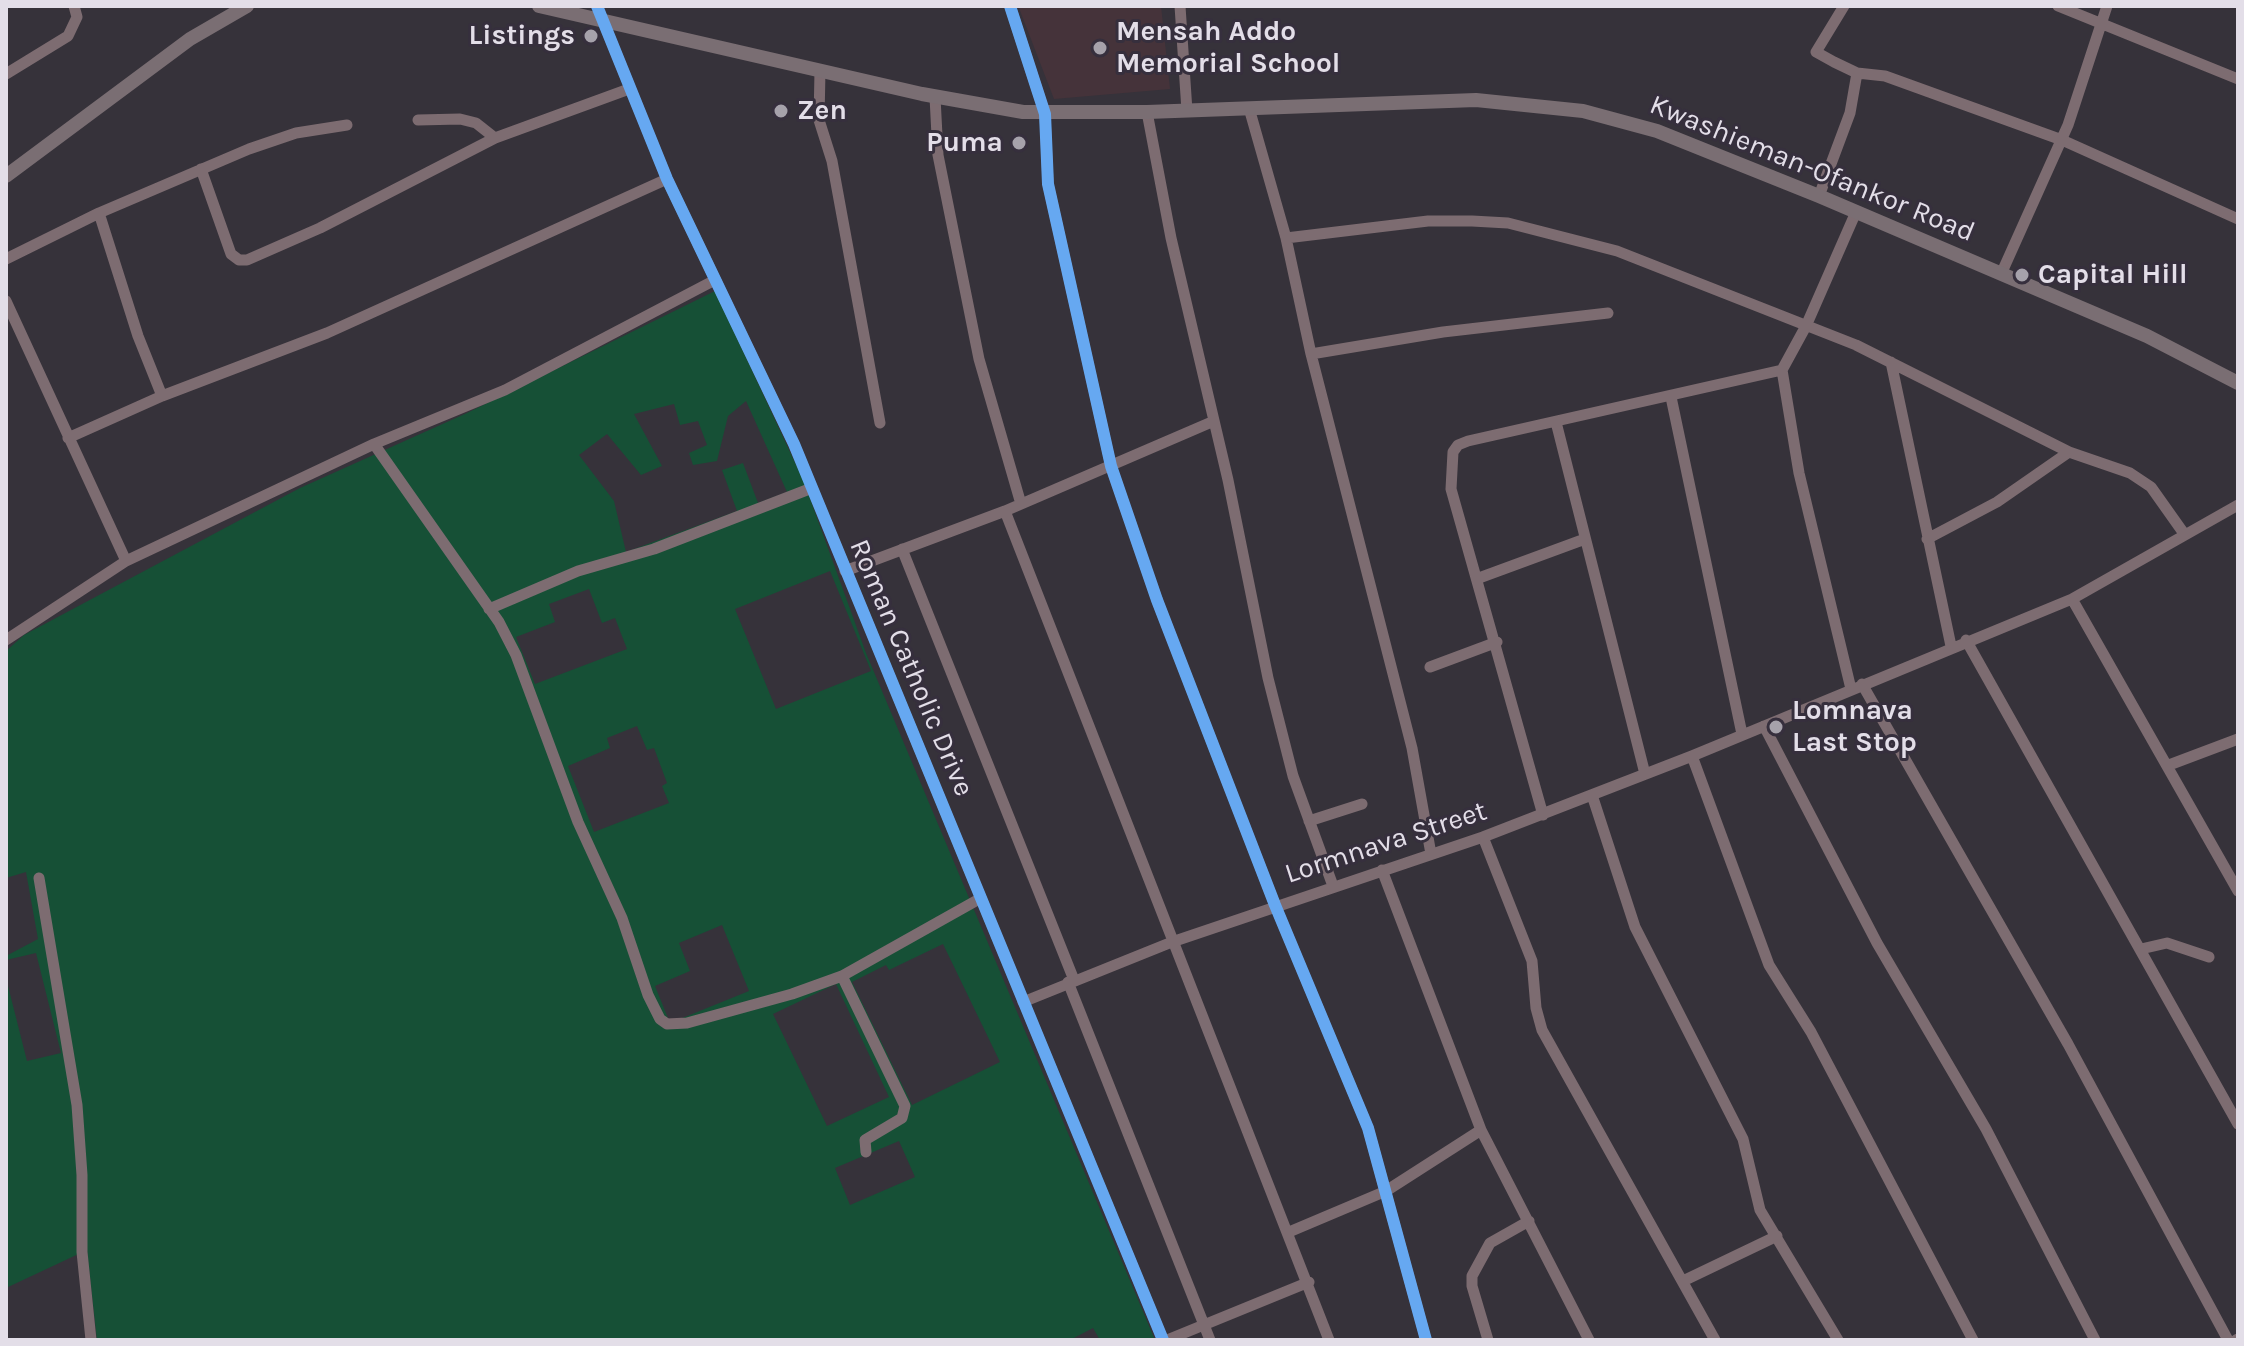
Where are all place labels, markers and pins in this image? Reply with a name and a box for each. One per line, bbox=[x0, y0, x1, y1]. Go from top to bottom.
place label: Mensah Addo Memorial School bbox=[1116, 15, 1340, 81]
place label: Listings bbox=[468, 19, 575, 53]
marker: Listings bbox=[582, 27, 600, 45]
marker: Mensah Addo Memorial School bbox=[1091, 39, 1109, 57]
place label: Zen bbox=[797, 94, 847, 128]
marker: Zen bbox=[772, 102, 790, 120]
place label: Puma bbox=[926, 126, 1003, 160]
marker: Puma bbox=[1010, 134, 1028, 152]
place label: Capital Hill bbox=[2038, 258, 2187, 292]
marker: Capital Hill bbox=[2013, 266, 2031, 284]
place label: Lomnava Last Stop bbox=[1792, 694, 1917, 760]
marker: Lomnava Last Stop bbox=[1767, 718, 1785, 736]

